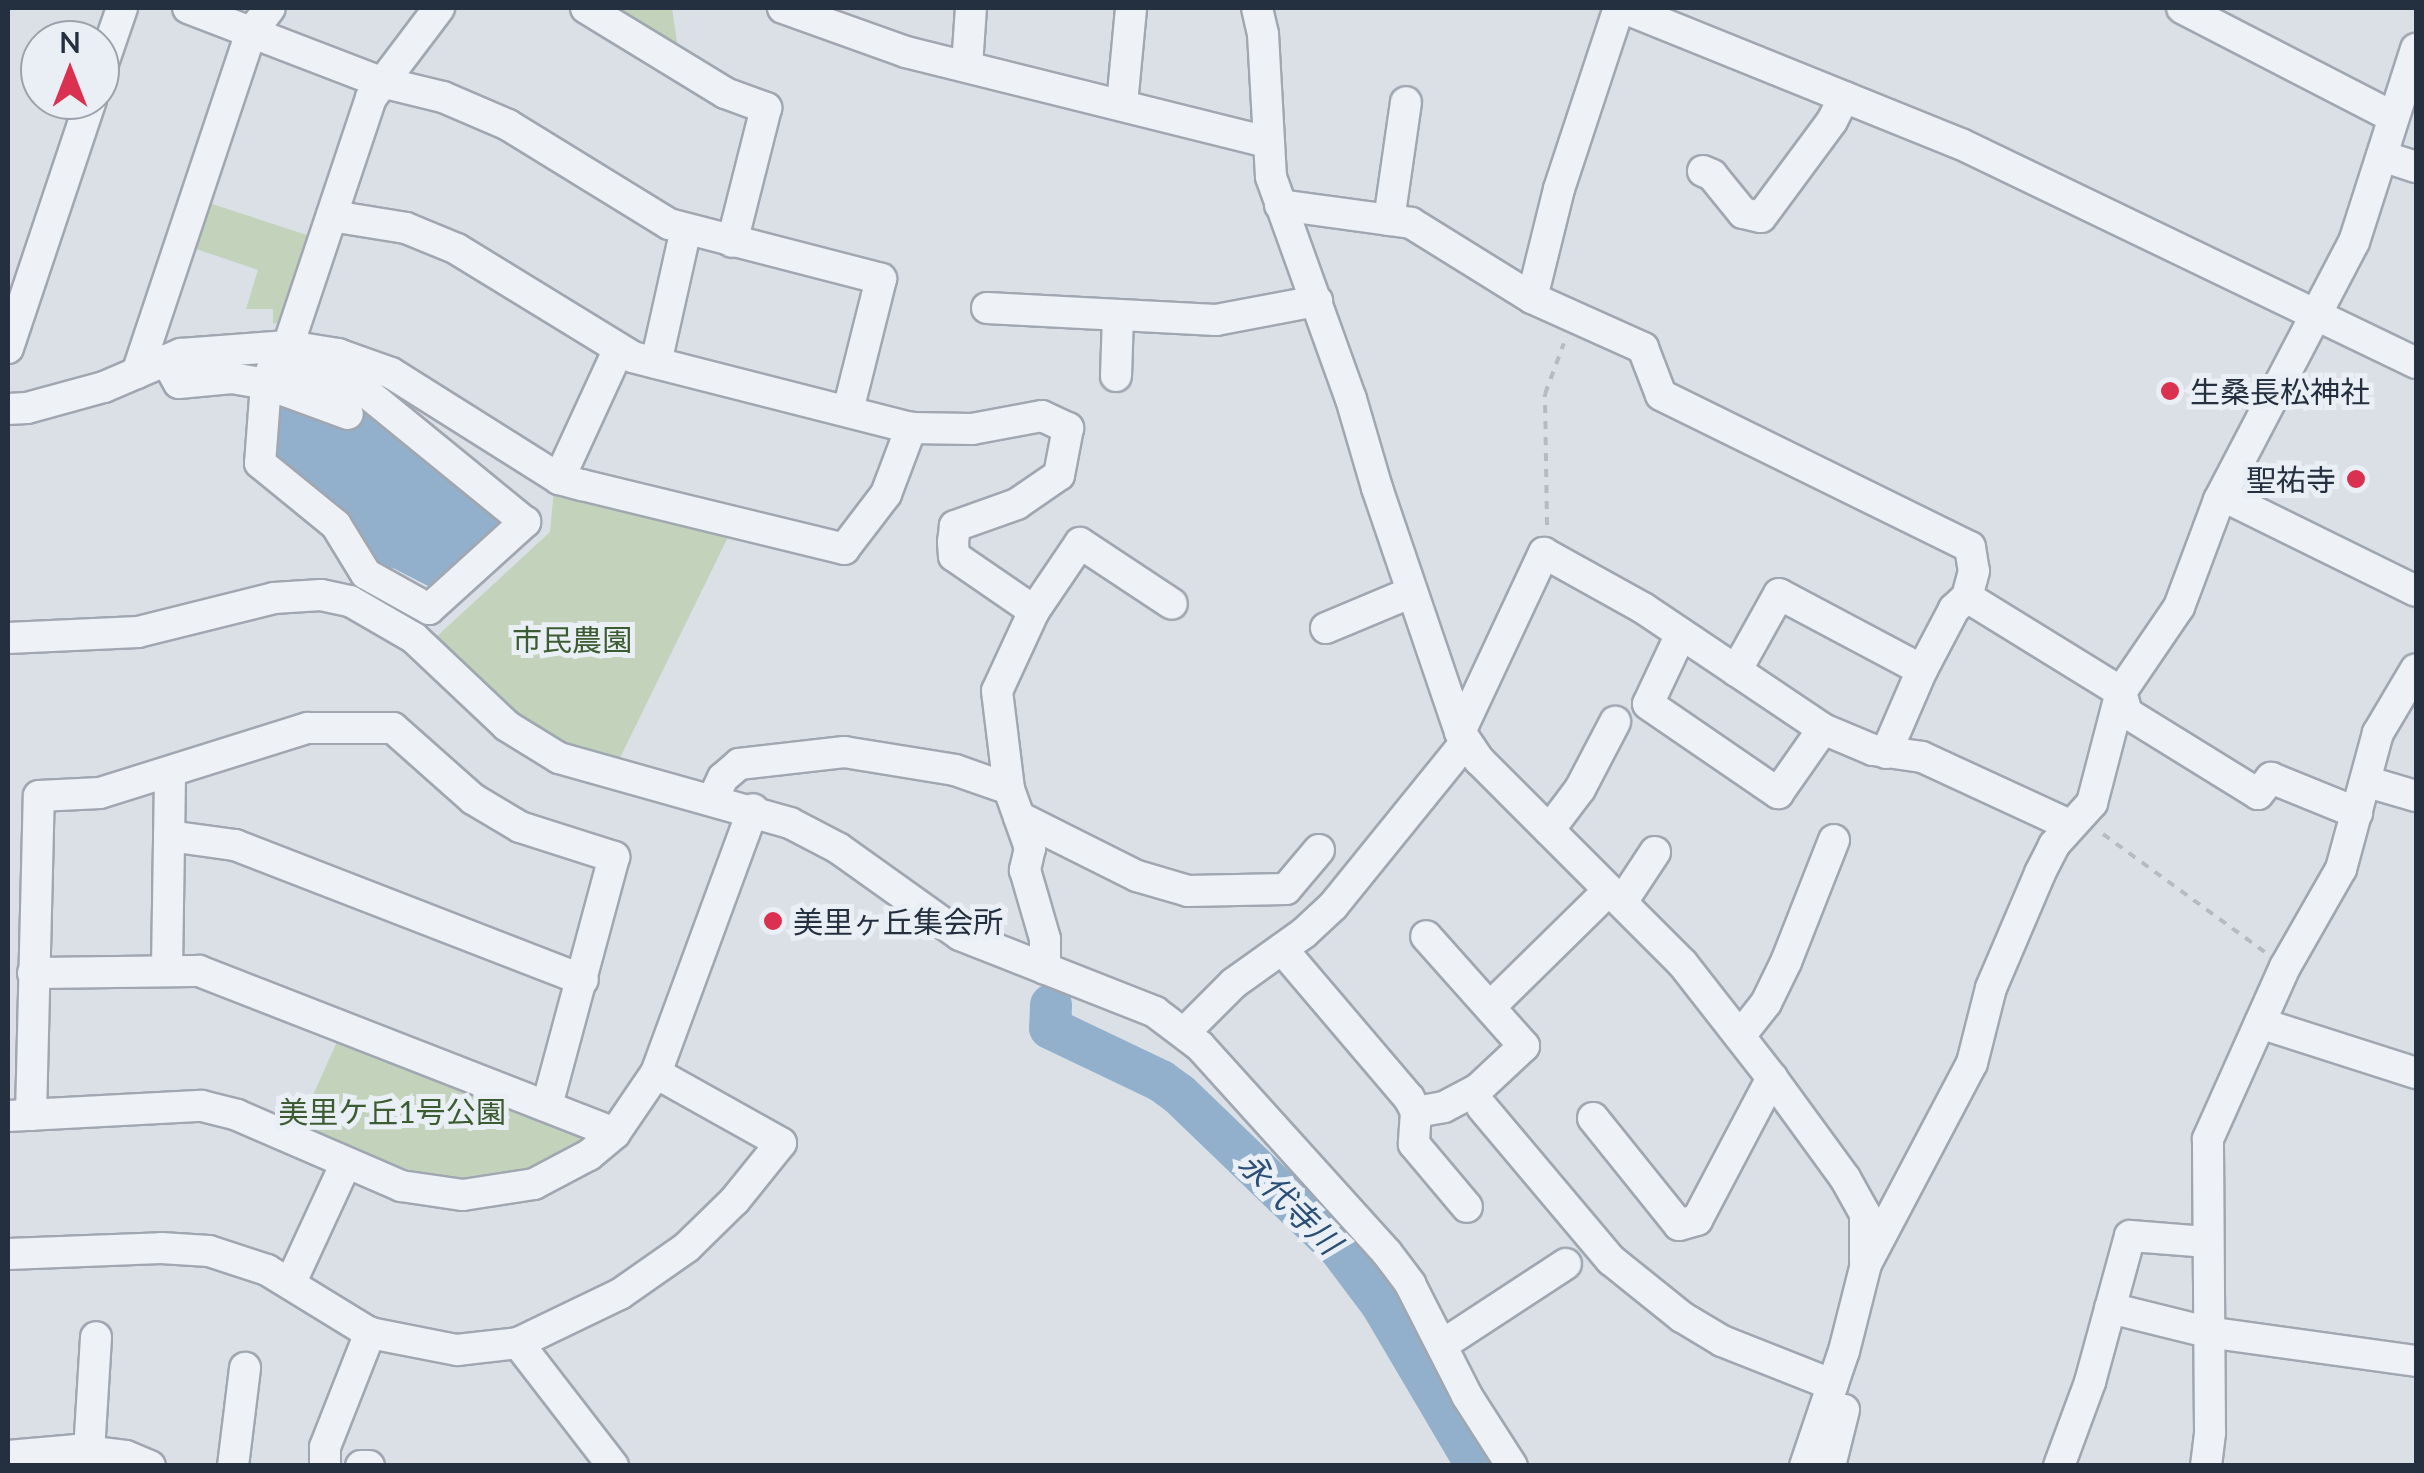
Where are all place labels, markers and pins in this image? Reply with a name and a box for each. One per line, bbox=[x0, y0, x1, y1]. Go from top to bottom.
place label: 生桑長松神社 bbox=[2190, 373, 2370, 409]
marker: 生桑長松神社 bbox=[2159, 380, 2181, 402]
place label: 聖祐寺 bbox=[2246, 461, 2336, 497]
marker: 聖祐寺 bbox=[2345, 468, 2367, 490]
place label: 美里ヶ丘集会所 bbox=[793, 903, 1003, 939]
marker: 美里ヶ丘集会所 bbox=[762, 910, 784, 932]

